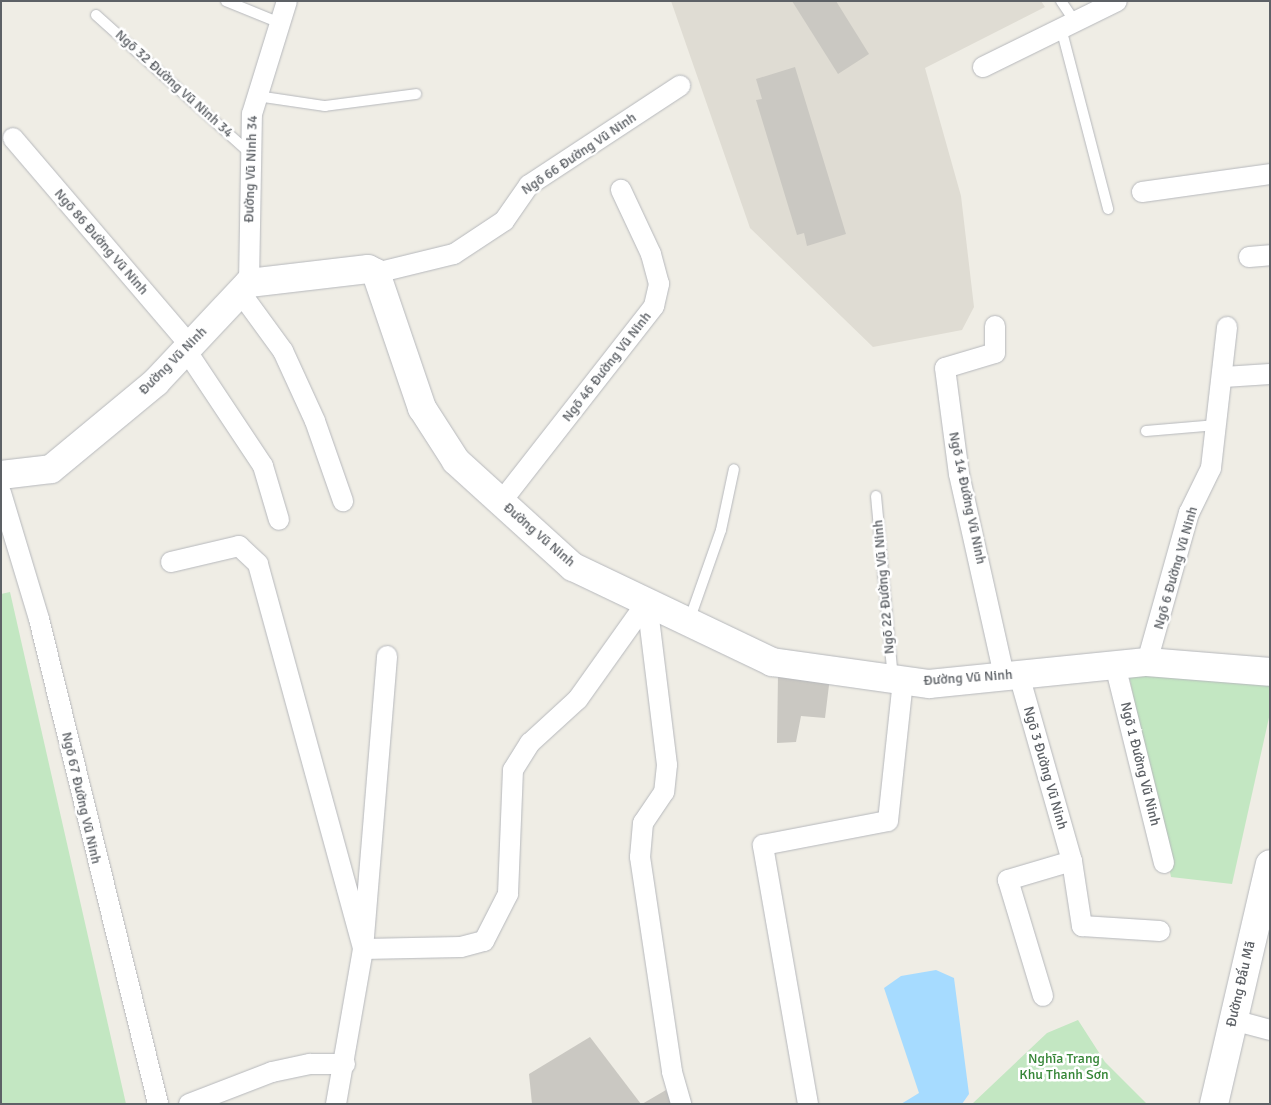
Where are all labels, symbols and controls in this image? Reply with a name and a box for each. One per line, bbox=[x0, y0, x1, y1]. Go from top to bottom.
street label: Ngõ 32 Đường Vũ Ninh 34 bbox=[112, 27, 236, 141]
street label: Ngõ 66 Đường Vũ Ninh bbox=[518, 109, 640, 199]
street label: Đường Vũ Ninh 34 bbox=[241, 115, 261, 223]
street label: Ngõ 86 Đường Vũ Ninh bbox=[50, 186, 152, 298]
street label: Ngõ 46 Đường Vũ Ninh bbox=[559, 309, 655, 425]
street label: Đường Vũ Ninh bbox=[135, 323, 211, 399]
street label: Ngõ 14 Đường Vũ Ninh bbox=[945, 430, 989, 566]
street label: Đường Vũ Ninh bbox=[500, 499, 578, 571]
street label: Ngõ 6 Đường Vũ Ninh bbox=[1150, 505, 1202, 631]
street label: Ngõ 22 Đường Vũ Ninh bbox=[870, 519, 898, 655]
street label: Đường Vũ Ninh bbox=[923, 667, 1013, 689]
street label: Ngõ 1 Đường Vũ Ninh bbox=[1116, 700, 1164, 828]
street label: Ngõ 3 Đường Vũ Ninh bbox=[1019, 705, 1071, 831]
street label: Ngõ 67 Đường Vũ Ninh bbox=[58, 730, 104, 866]
street label: Đường Đấu Mã bbox=[1223, 939, 1259, 1029]
park label: Nghĩa Trang Khu Thanh Sơn bbox=[1019, 1051, 1109, 1084]

